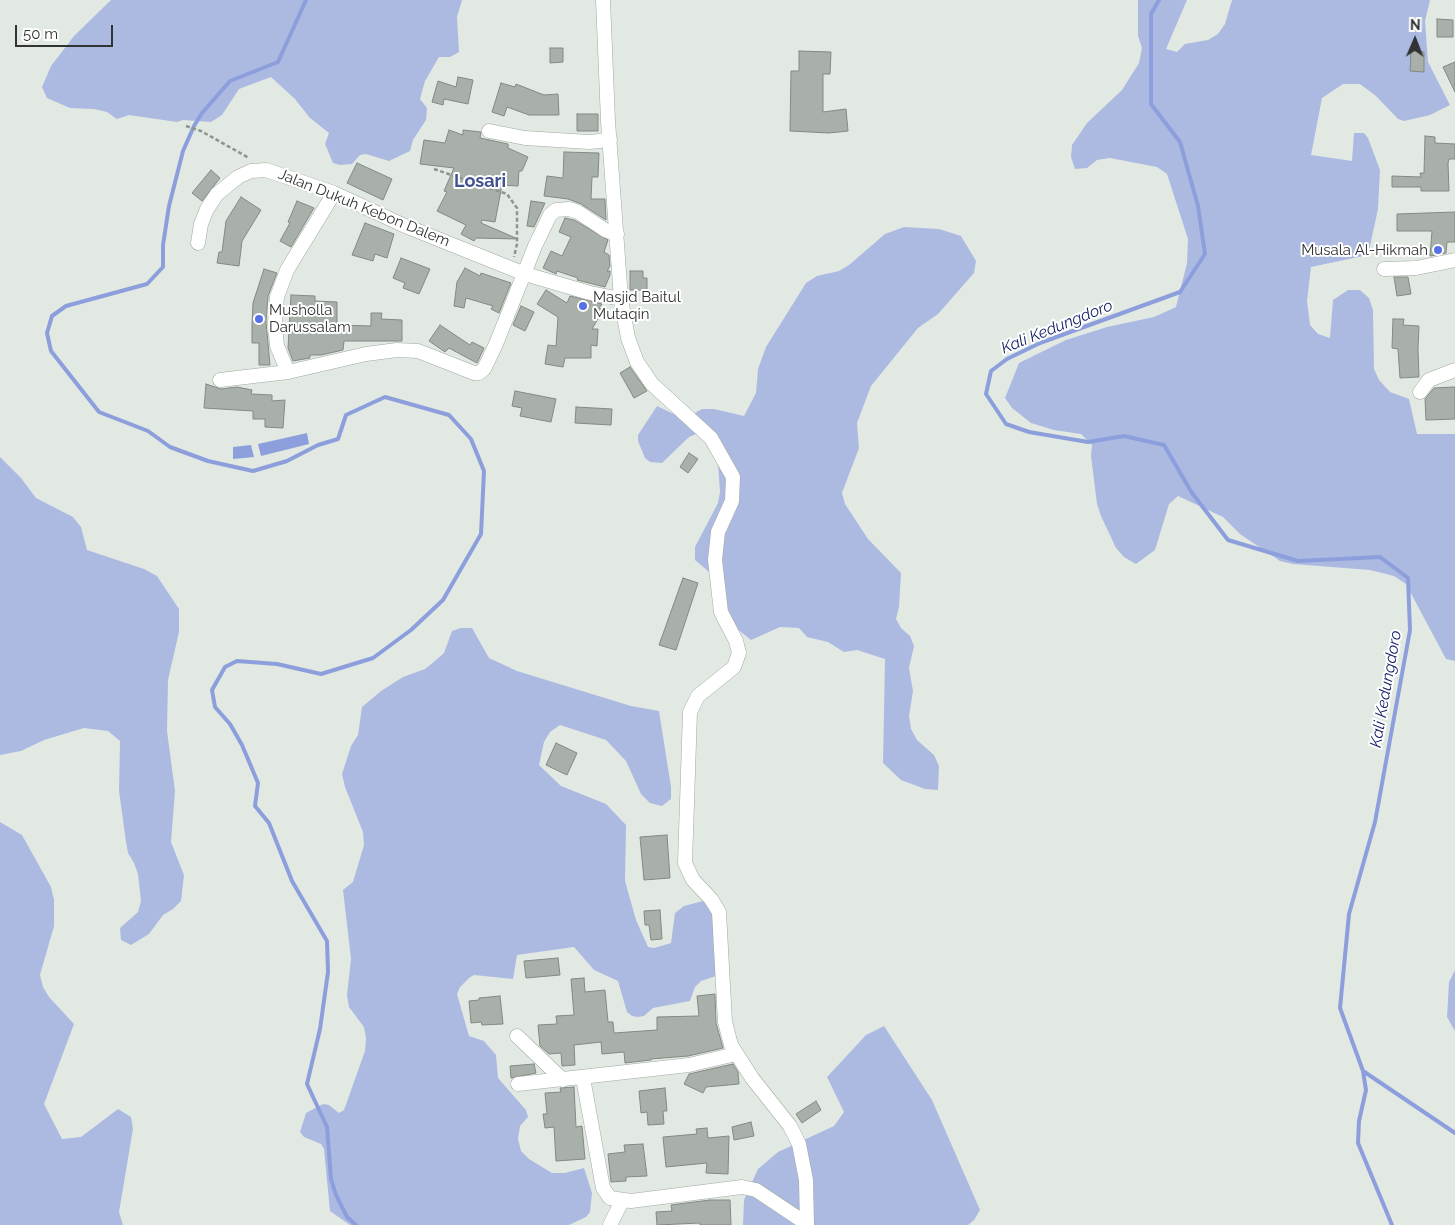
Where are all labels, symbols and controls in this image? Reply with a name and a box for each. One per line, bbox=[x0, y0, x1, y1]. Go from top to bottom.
scale bar bbox=[18, 15, 115, 47]
north arrow bbox=[1390, 15, 1440, 65]
text: N bbox=[1410, 17, 1421, 33]
text: 50 m bbox=[23, 25, 58, 43]
street label: Jalan Dukuh Kebon Dalem bbox=[276, 165, 452, 251]
district label: Losari bbox=[454, 171, 506, 193]
place label: Musala Al-Hikmah bbox=[1301, 241, 1428, 259]
marker: Musala Al-Hikmah bbox=[1432, 244, 1444, 256]
place label: Masjid Baitul Mutaqin bbox=[593, 288, 681, 323]
water label: Kali Kedungdoro bbox=[998, 296, 1116, 358]
marker: Masjid Baitul Mutaqin bbox=[577, 300, 589, 312]
place label: Musholla Darussalam bbox=[269, 301, 351, 336]
marker: Musholla Darussalam bbox=[253, 313, 265, 325]
water label: Kali Kedungdoro bbox=[1366, 629, 1406, 749]

